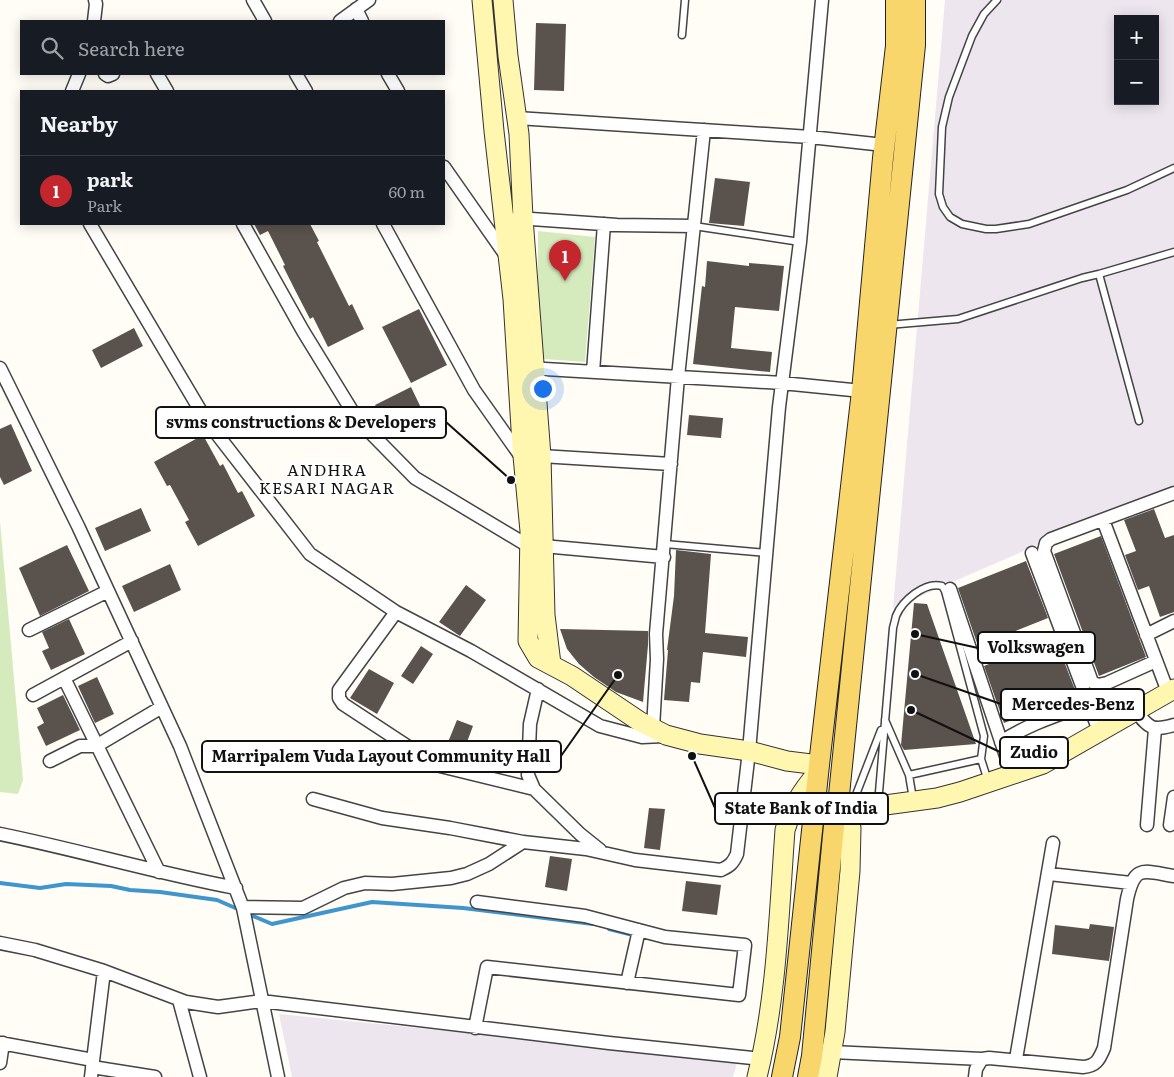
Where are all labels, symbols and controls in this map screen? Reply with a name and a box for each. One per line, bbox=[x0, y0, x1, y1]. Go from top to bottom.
map controls bbox=[1114, 15, 1159, 105]
button: + bbox=[1114, 15, 1159, 60]
search box bbox=[20, 20, 445, 75]
icon: search bbox=[38, 34, 66, 62]
text: Search here bbox=[78, 34, 185, 62]
button: − bbox=[1114, 60, 1159, 105]
text: Nearby bbox=[40, 107, 118, 138]
text: park bbox=[87, 165, 133, 193]
text: 1 bbox=[53, 179, 59, 203]
text: 60 m bbox=[388, 179, 425, 203]
text: Park bbox=[87, 193, 122, 217]
pin: 1 bbox=[549, 240, 581, 281]
your location bbox=[530, 376, 556, 402]
callout: svms constructions & Developers bbox=[156, 407, 446, 438]
text: svms constructions & Developers bbox=[166, 409, 436, 433]
district label: ANDHRA KESARI NAGAR bbox=[259, 457, 395, 499]
callout: Volkswagen bbox=[978, 632, 1095, 663]
text: Volkswagen bbox=[987, 634, 1085, 658]
callout: Mercedes-Benz bbox=[1001, 689, 1144, 720]
text: Mercedes-Benz bbox=[1011, 691, 1135, 715]
callout: Zudio bbox=[1000, 737, 1068, 768]
text: Zudio bbox=[1010, 739, 1058, 763]
callout: Marripalem Vuda Layout Community Hall bbox=[202, 741, 561, 772]
text: Marripalem Vuda Layout Community Hall bbox=[212, 743, 551, 767]
callout: State Bank of India bbox=[715, 793, 888, 824]
text: State Bank of India bbox=[724, 795, 878, 819]

